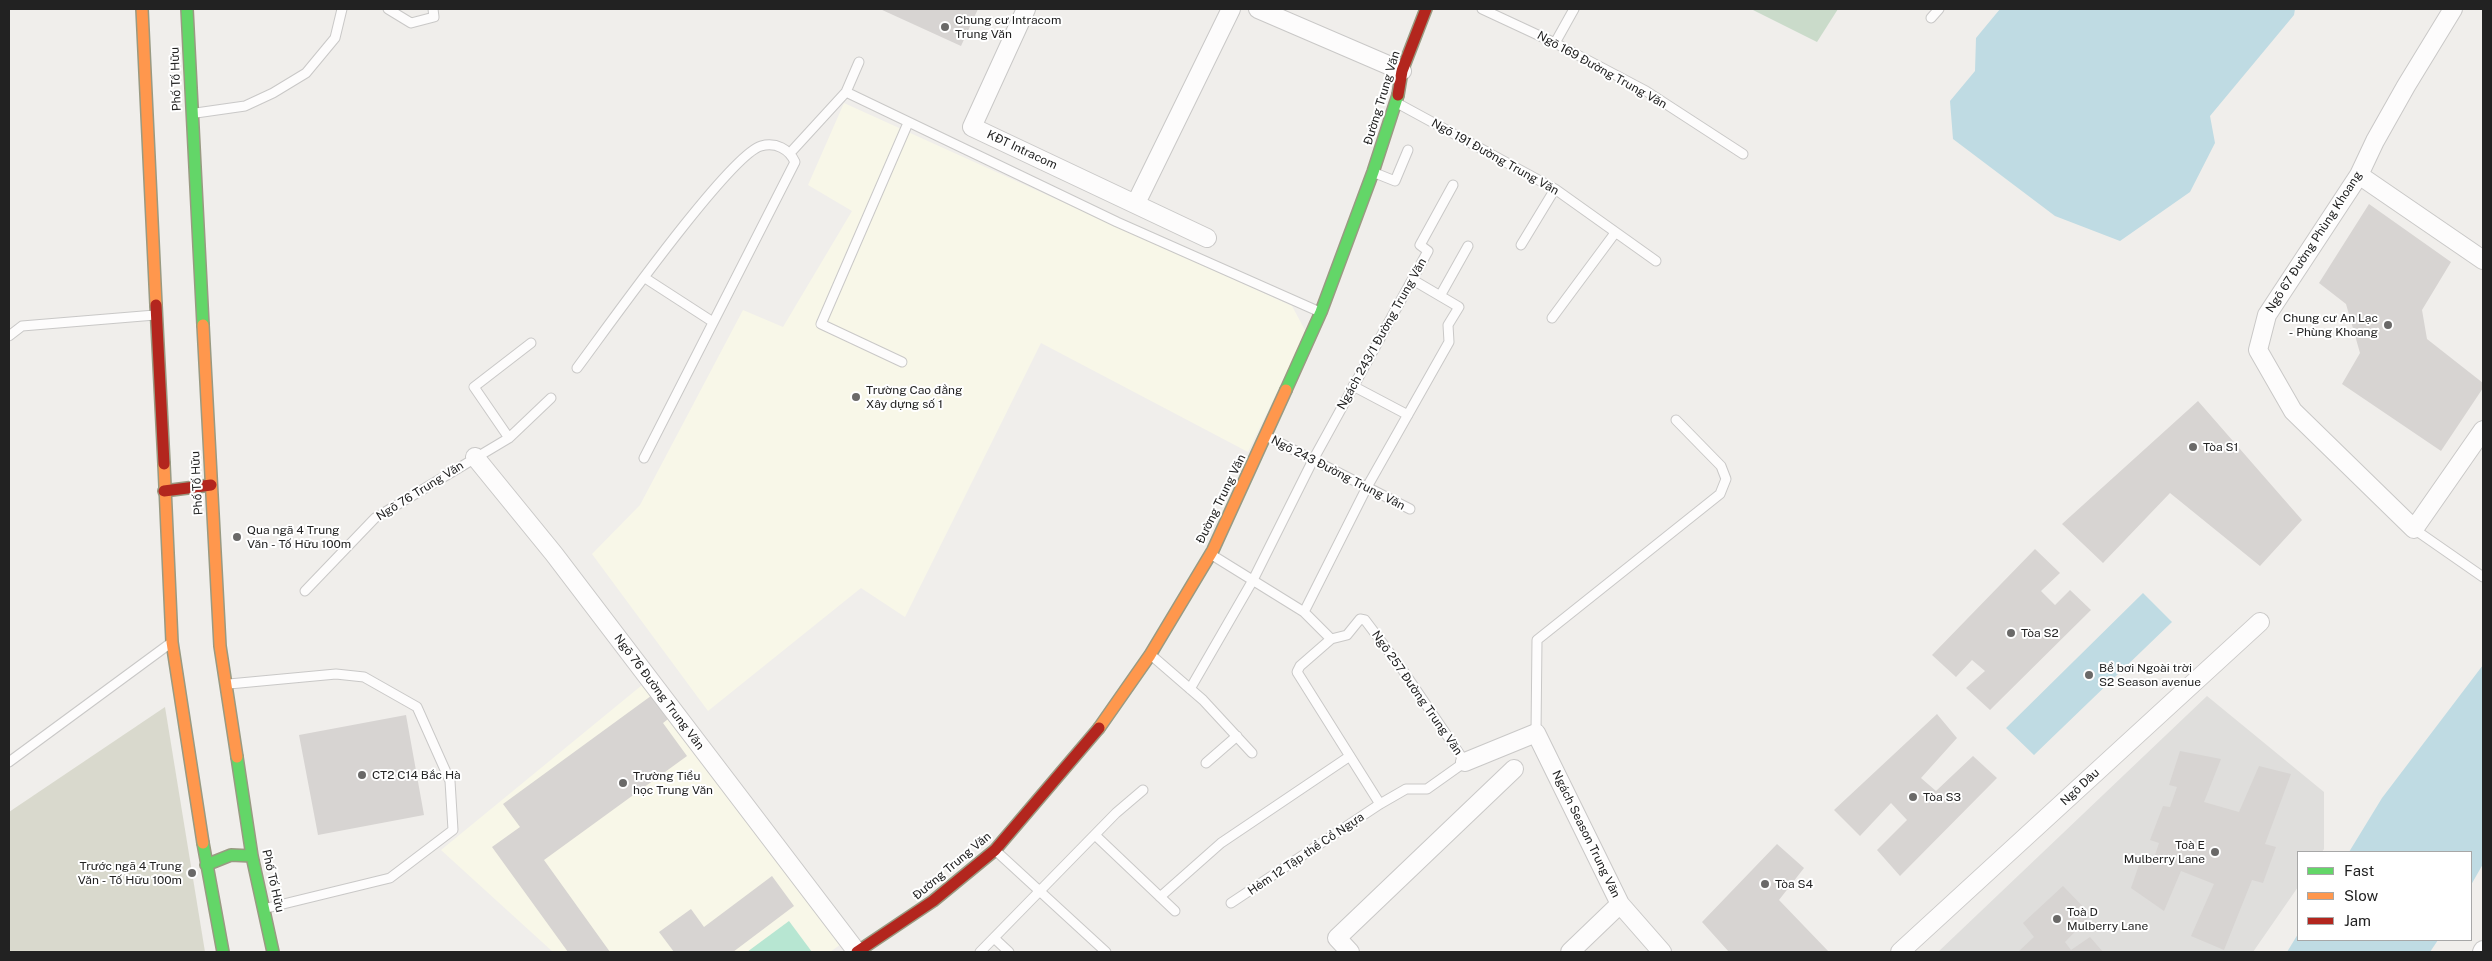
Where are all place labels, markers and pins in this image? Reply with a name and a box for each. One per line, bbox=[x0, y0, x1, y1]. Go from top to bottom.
place label: Chung cư Intracom Trung Văn bbox=[955, 13, 1061, 41]
marker: Chung cư Intracom Trung Văn bbox=[939, 21, 951, 33]
place label: Chung cư An Lạc - Phùng Khoang bbox=[2283, 311, 2378, 339]
marker: Chung cư An Lạc - Phùng Khoang bbox=[2382, 319, 2394, 331]
place label: Trường Cao đẳng Xây dựng số 1 bbox=[866, 383, 962, 411]
marker: Trường Cao đẳng Xây dựng số 1 bbox=[850, 391, 862, 403]
place label: Tòa S1 bbox=[2203, 440, 2238, 454]
marker: Tòa S1 bbox=[2187, 441, 2199, 453]
place label: Qua ngã 4 Trung Văn - Tố Hữu 100m bbox=[247, 523, 351, 551]
marker: Qua ngã 4 Trung Văn - Tố Hữu 100m bbox=[231, 531, 243, 543]
place label: Tòa S2 bbox=[2021, 626, 2059, 640]
marker: Tòa S2 bbox=[2005, 627, 2017, 639]
place label: Bể bơi Ngoài trời S2 Season avenue bbox=[2099, 661, 2201, 689]
marker: Bể bơi Ngoài trời S2 Season avenue bbox=[2083, 669, 2095, 681]
place label: CT2 C14 Bắc Hà bbox=[372, 768, 461, 782]
marker: CT2 C14 Bắc Hà bbox=[356, 769, 368, 781]
place label: Trường Tiểu học Trung Văn bbox=[633, 769, 713, 797]
marker: Trường Tiểu học Trung Văn bbox=[617, 777, 629, 789]
place label: Tòa S3 bbox=[1923, 790, 1961, 804]
marker: Tòa S3 bbox=[1907, 791, 1919, 803]
place label: Toà E Mulberry Lane bbox=[2124, 838, 2205, 866]
marker: Toà E Mulberry Lane bbox=[2209, 846, 2221, 858]
place label: Trước ngã 4 Trung Văn - Tố Hữu 100m bbox=[78, 859, 182, 887]
marker: Trước ngã 4 Trung Văn - Tố Hữu 100m bbox=[186, 867, 198, 879]
place label: Tòa S4 bbox=[1775, 877, 1813, 891]
marker: Tòa S4 bbox=[1759, 878, 1771, 890]
place label: Toà D Mulberry Lane bbox=[2067, 905, 2148, 933]
marker: Toà D Mulberry Lane bbox=[2051, 913, 2063, 925]

